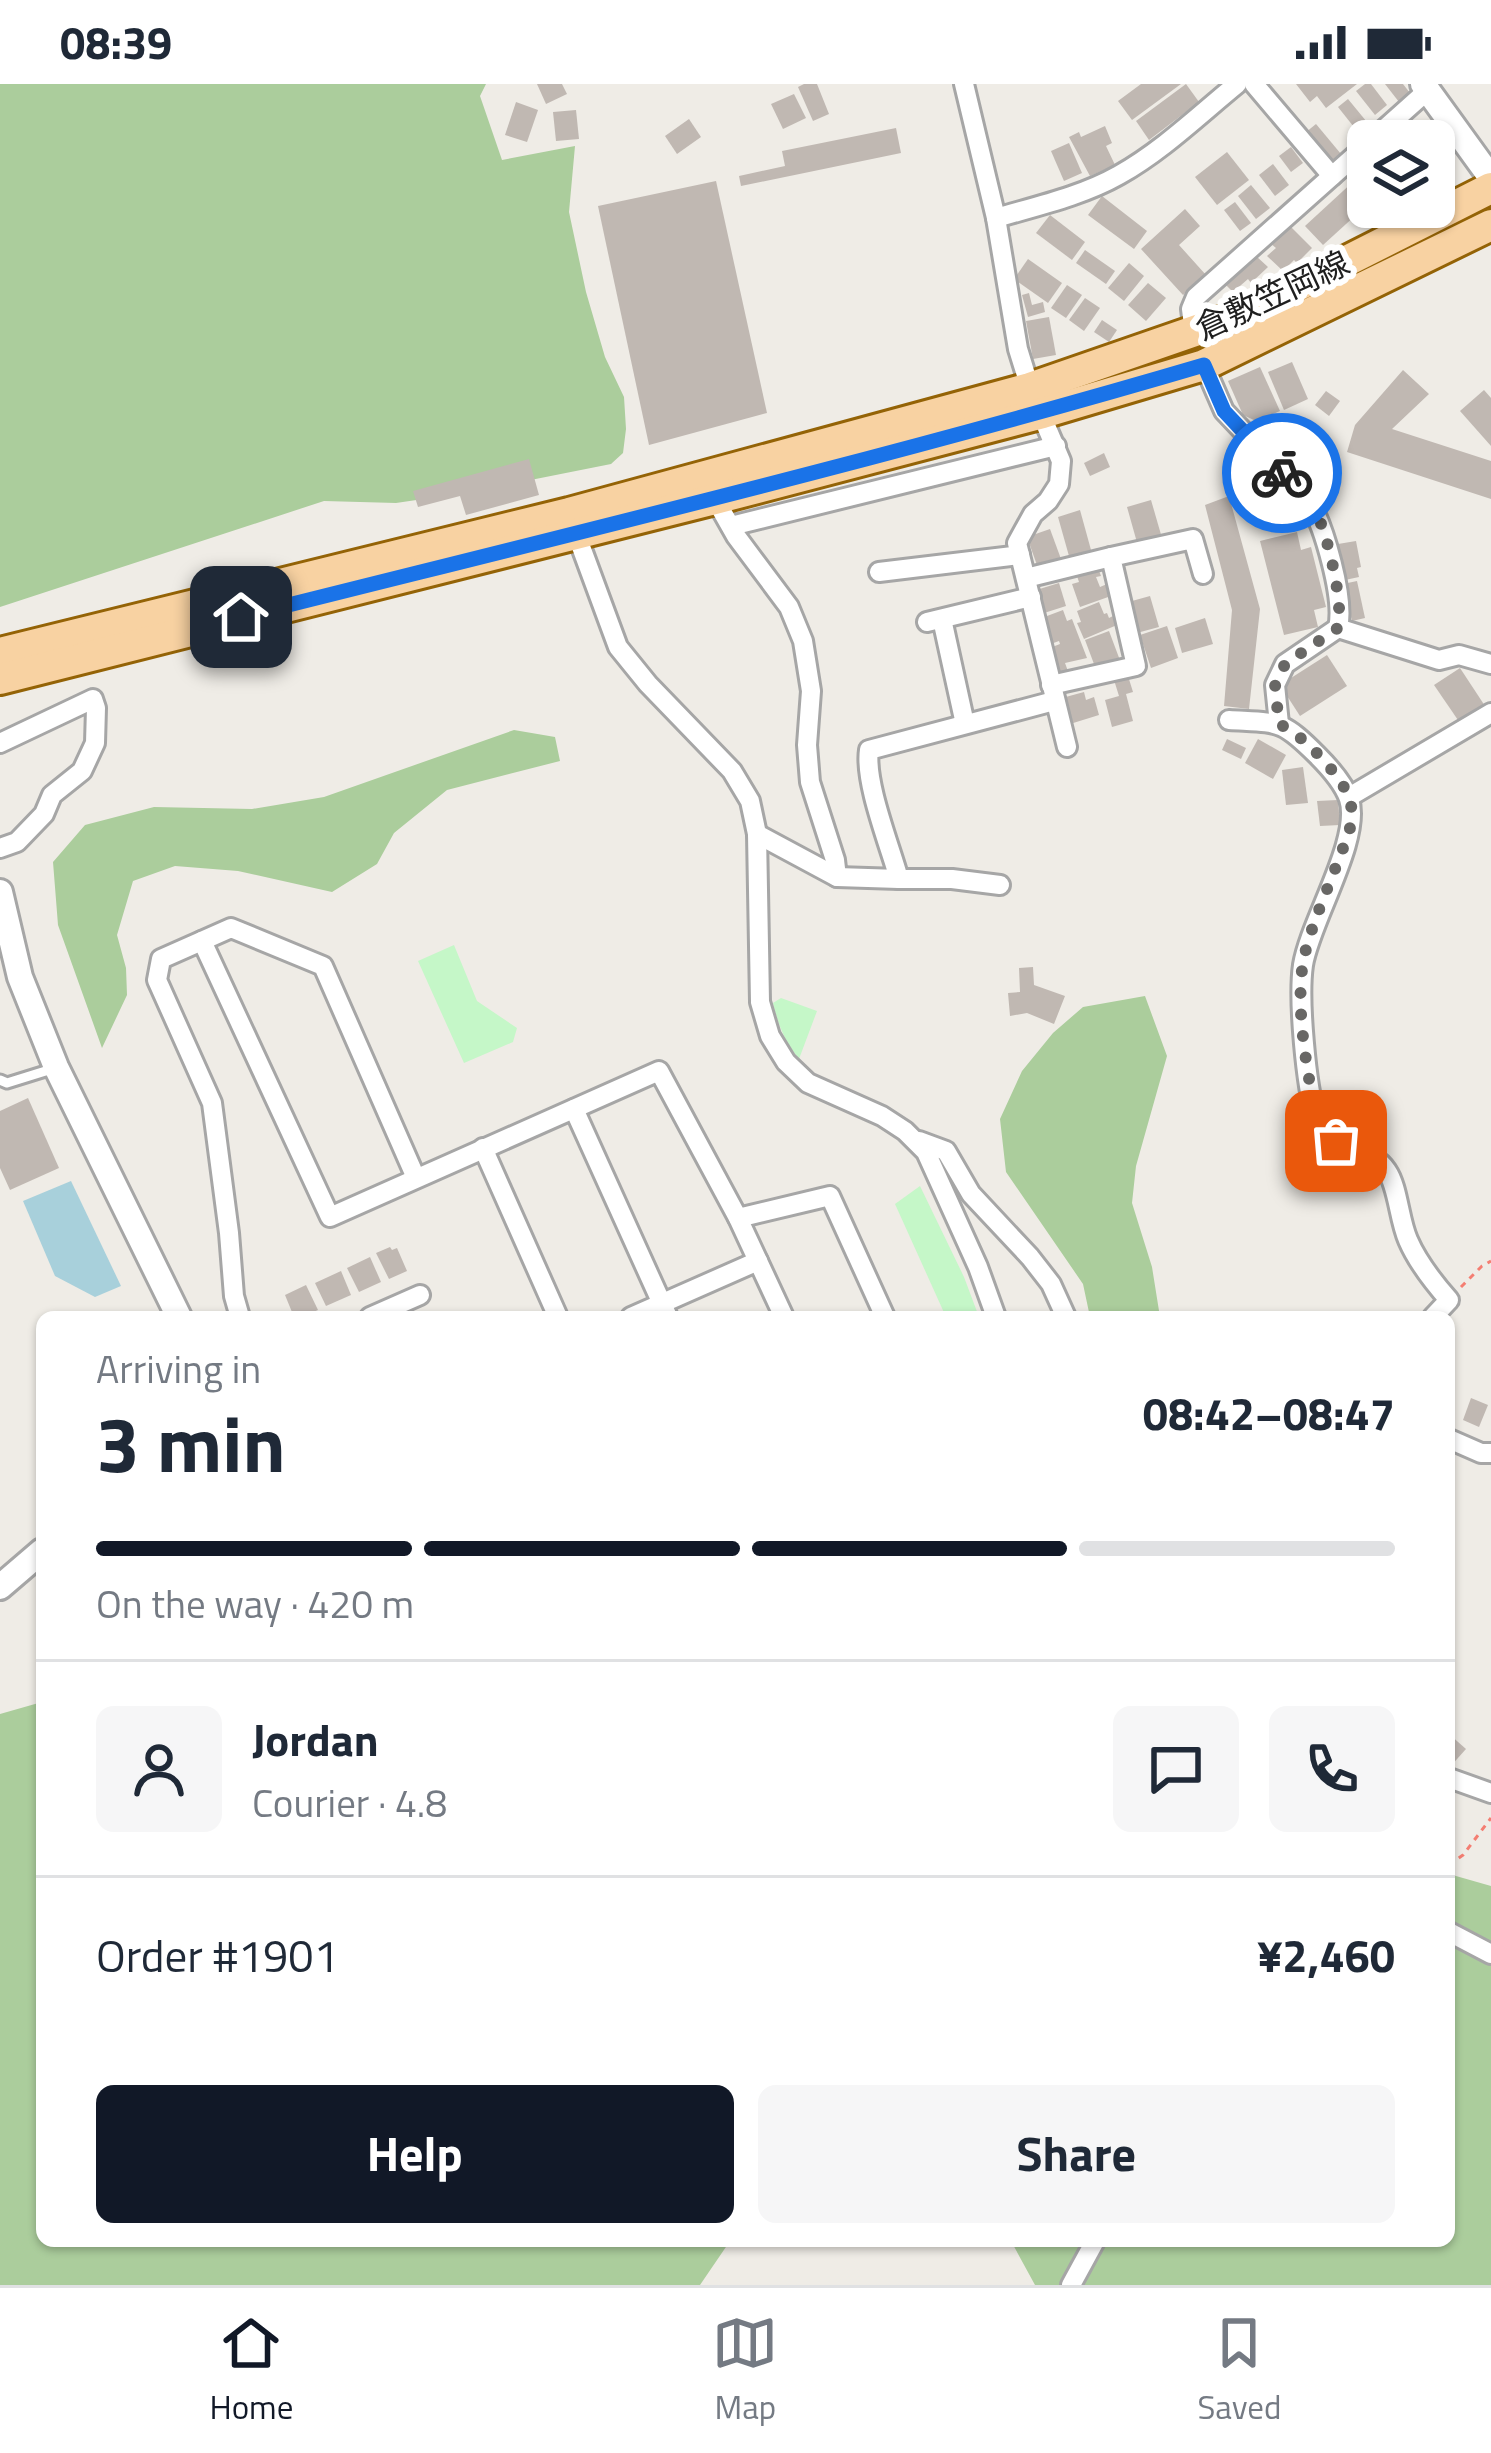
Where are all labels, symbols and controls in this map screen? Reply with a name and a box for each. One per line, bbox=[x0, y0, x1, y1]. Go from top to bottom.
text: 08:39 bbox=[60, 8, 172, 76]
map controls bbox=[1347, 120, 1455, 228]
button: layers bbox=[1347, 120, 1455, 228]
street label: 倉敷笠岡線 bbox=[1187, 237, 1357, 353]
courier bbox=[1222, 413, 1342, 533]
icon: bike bbox=[1249, 440, 1315, 506]
pin bbox=[190, 566, 292, 668]
icon: home bbox=[208, 584, 274, 650]
pin bbox=[1285, 1090, 1387, 1192]
icon: bag bbox=[1303, 1108, 1369, 1174]
text: Arriving in bbox=[96, 1339, 261, 1398]
text: 08:42–08:47 bbox=[1143, 1379, 1395, 1447]
text: 3 min bbox=[96, 1384, 286, 1502]
text: On the way · 420 m bbox=[96, 1574, 414, 1633]
text: Jordan bbox=[252, 1705, 379, 1773]
button: person bbox=[96, 1706, 222, 1832]
button: chat bbox=[1113, 1706, 1239, 1832]
button: phone bbox=[1269, 1706, 1395, 1832]
text: Courier · 4.8 bbox=[252, 1773, 447, 1832]
text: Order #1901 bbox=[96, 1921, 339, 1989]
text: ¥2,460 bbox=[1257, 1921, 1395, 1989]
button: Help bbox=[96, 2085, 734, 2223]
button: Share bbox=[758, 2085, 1395, 2223]
tab: Home bbox=[210, 2310, 293, 2432]
tab: Map bbox=[712, 2310, 778, 2432]
tab: Saved bbox=[1197, 2310, 1281, 2432]

